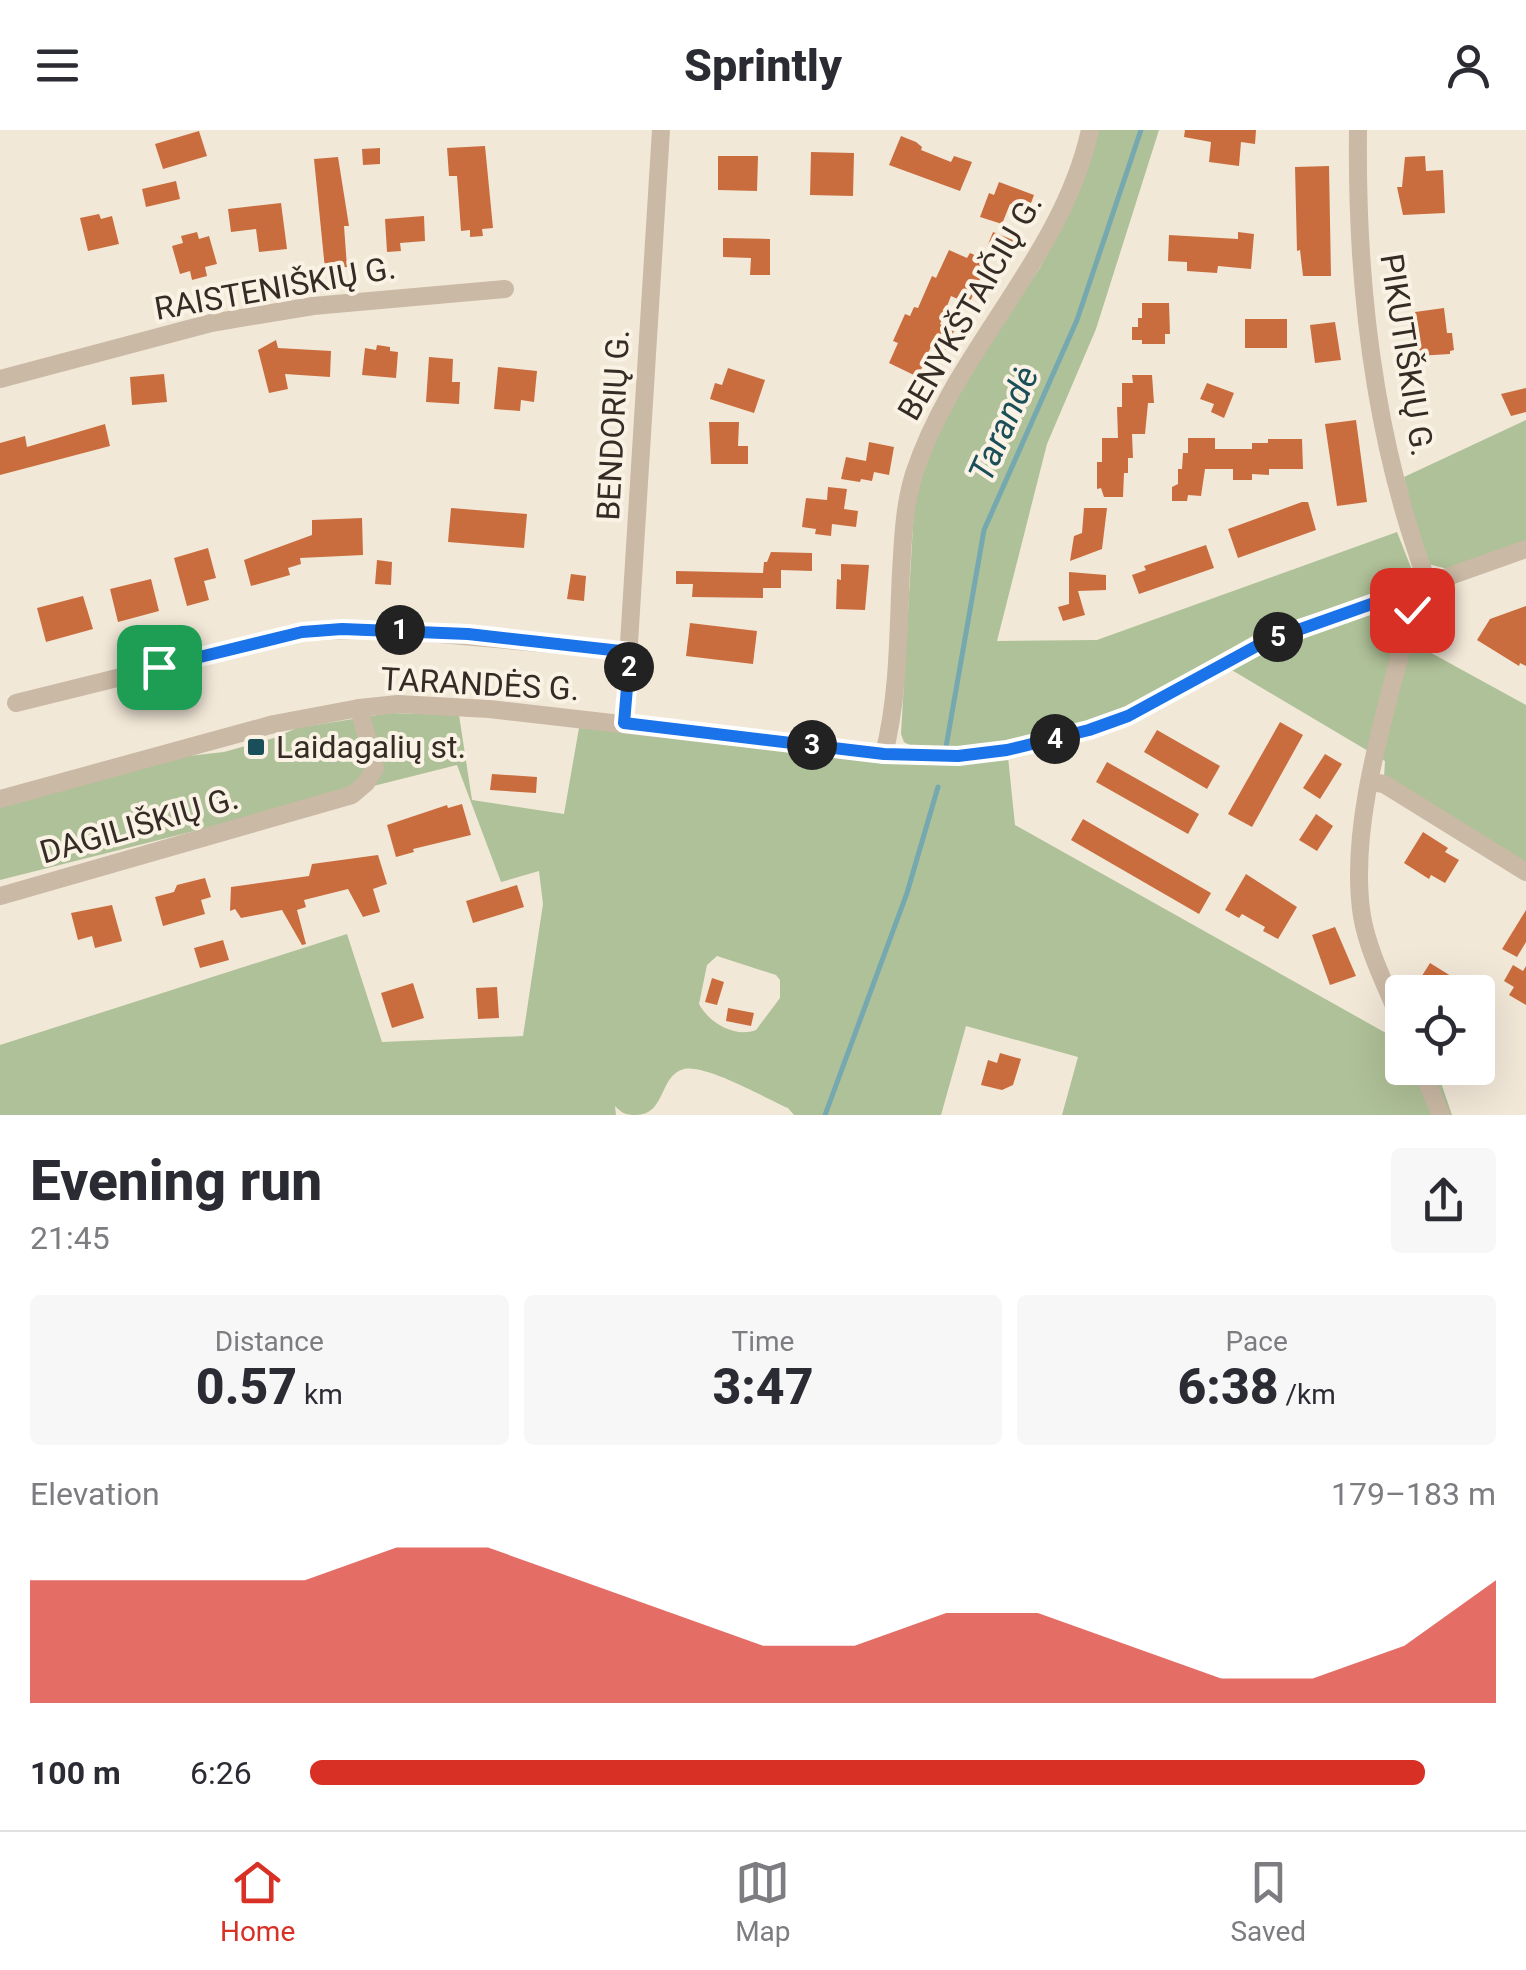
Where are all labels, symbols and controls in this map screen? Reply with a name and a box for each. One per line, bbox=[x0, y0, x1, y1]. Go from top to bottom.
icon: menu bbox=[30, 38, 85, 93]
icon: person bbox=[1441, 38, 1496, 93]
text: Sprintly bbox=[684, 39, 842, 92]
street label: BENYKŠTAIČIŲ G. bbox=[890, 187, 1050, 427]
street label: RAISTENIŠKIŲ G. bbox=[152, 248, 398, 328]
street label: PIKUTIŠKIŲ G. bbox=[1372, 251, 1442, 459]
street label: BENDORIŲ G. bbox=[589, 328, 637, 522]
water label: Tarandė bbox=[960, 360, 1048, 488]
pin bbox=[1370, 568, 1455, 653]
icon: check bbox=[1385, 583, 1440, 638]
pin: 1 bbox=[375, 605, 425, 655]
pin: 5 bbox=[1253, 612, 1303, 662]
text: 1 bbox=[392, 613, 408, 646]
text: 5 bbox=[1270, 620, 1286, 653]
pin bbox=[117, 625, 202, 710]
icon: arrive bbox=[132, 640, 187, 695]
pin: 2 bbox=[604, 642, 654, 692]
text: 2 bbox=[621, 650, 637, 683]
street label: TARANDĖS G. bbox=[380, 660, 580, 708]
pin: 4 bbox=[1030, 714, 1080, 764]
pin: 3 bbox=[787, 720, 837, 770]
text: 4 bbox=[1047, 722, 1063, 755]
place label: Laidagalių st. bbox=[276, 728, 466, 766]
text: 3 bbox=[804, 728, 820, 761]
marker: Laidagalių st. bbox=[245, 736, 267, 758]
street label: DAGILIŠKIŲ G. bbox=[35, 779, 243, 871]
map controls bbox=[1385, 975, 1495, 1085]
button: locate bbox=[1385, 975, 1495, 1085]
button: share bbox=[1391, 1148, 1496, 1253]
text: Evening run bbox=[30, 1149, 322, 1213]
text: 21:45 bbox=[30, 1219, 110, 1257]
text: Distance bbox=[215, 1325, 324, 1358]
text: Time bbox=[732, 1325, 794, 1358]
text: Pace bbox=[1226, 1325, 1288, 1358]
text: 0.57 bbox=[196, 1358, 297, 1416]
text: 3:47 bbox=[712, 1358, 814, 1416]
text: 6:38 bbox=[1178, 1358, 1279, 1416]
text: km bbox=[297, 1378, 343, 1411]
text: /km bbox=[1279, 1378, 1336, 1411]
text: Elevation bbox=[30, 1475, 160, 1513]
text: 179–183 m bbox=[1331, 1475, 1496, 1513]
text: 100 m bbox=[30, 1754, 121, 1792]
text: 6:26 bbox=[190, 1754, 252, 1792]
tab: Home bbox=[220, 1855, 295, 1948]
tab: Map bbox=[735, 1855, 791, 1948]
tab: Saved bbox=[1230, 1855, 1306, 1948]

